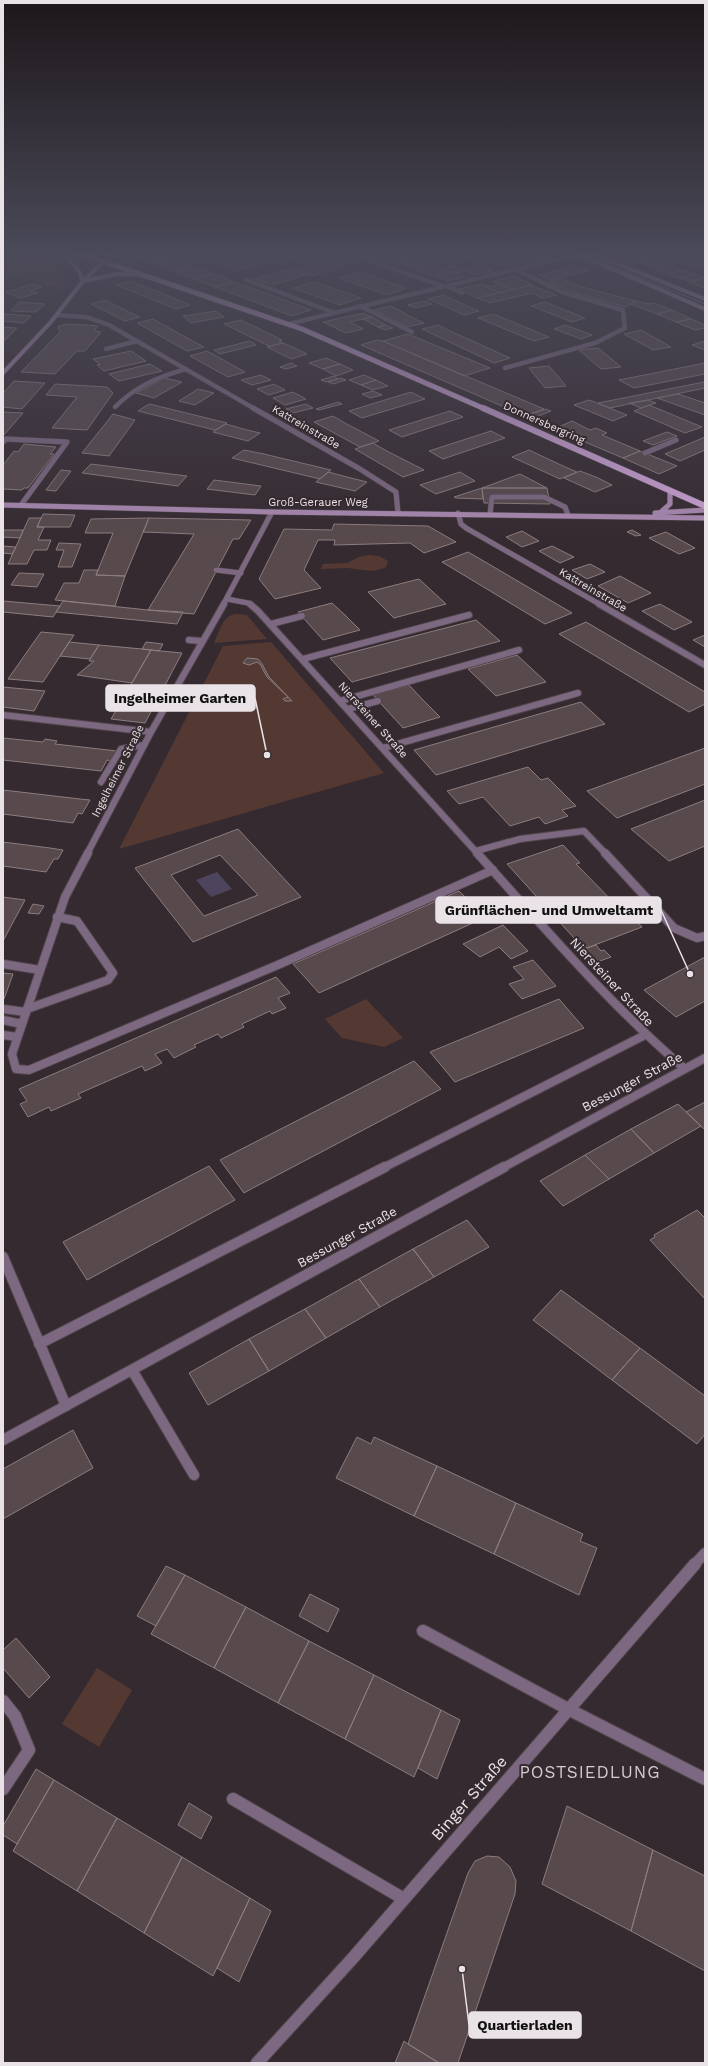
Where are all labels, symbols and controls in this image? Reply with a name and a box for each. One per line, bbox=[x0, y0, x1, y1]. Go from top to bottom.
street label: Donnersbergring bbox=[501, 399, 587, 447]
street label: Kattreinstraße bbox=[270, 402, 342, 452]
street label: Groß-Gerauer Weg bbox=[268, 496, 368, 509]
street label: Kattreinstraße bbox=[557, 565, 629, 615]
street label: Niersteiner Straße bbox=[335, 679, 411, 761]
callout: Ingelheimer Garten bbox=[106, 685, 255, 711]
text: Ingelheimer Garten bbox=[114, 690, 246, 706]
street label: Ingelheimer Straße bbox=[89, 723, 147, 819]
callout: Grünflächen- und Umweltamt bbox=[436, 897, 661, 923]
text: Grünflächen- und Umweltamt bbox=[445, 902, 653, 918]
street label: Niersteiner Straße bbox=[567, 935, 657, 1029]
street label: Bessunger Straße bbox=[579, 1049, 685, 1115]
street label: Bessunger Straße bbox=[295, 1203, 399, 1271]
street label: Binger Straße bbox=[427, 1752, 511, 1844]
district label: POSTSIEDLUNG bbox=[520, 1762, 660, 1782]
callout: Quartierladen bbox=[469, 2012, 581, 2038]
text: Quartierladen bbox=[477, 2017, 573, 2033]

